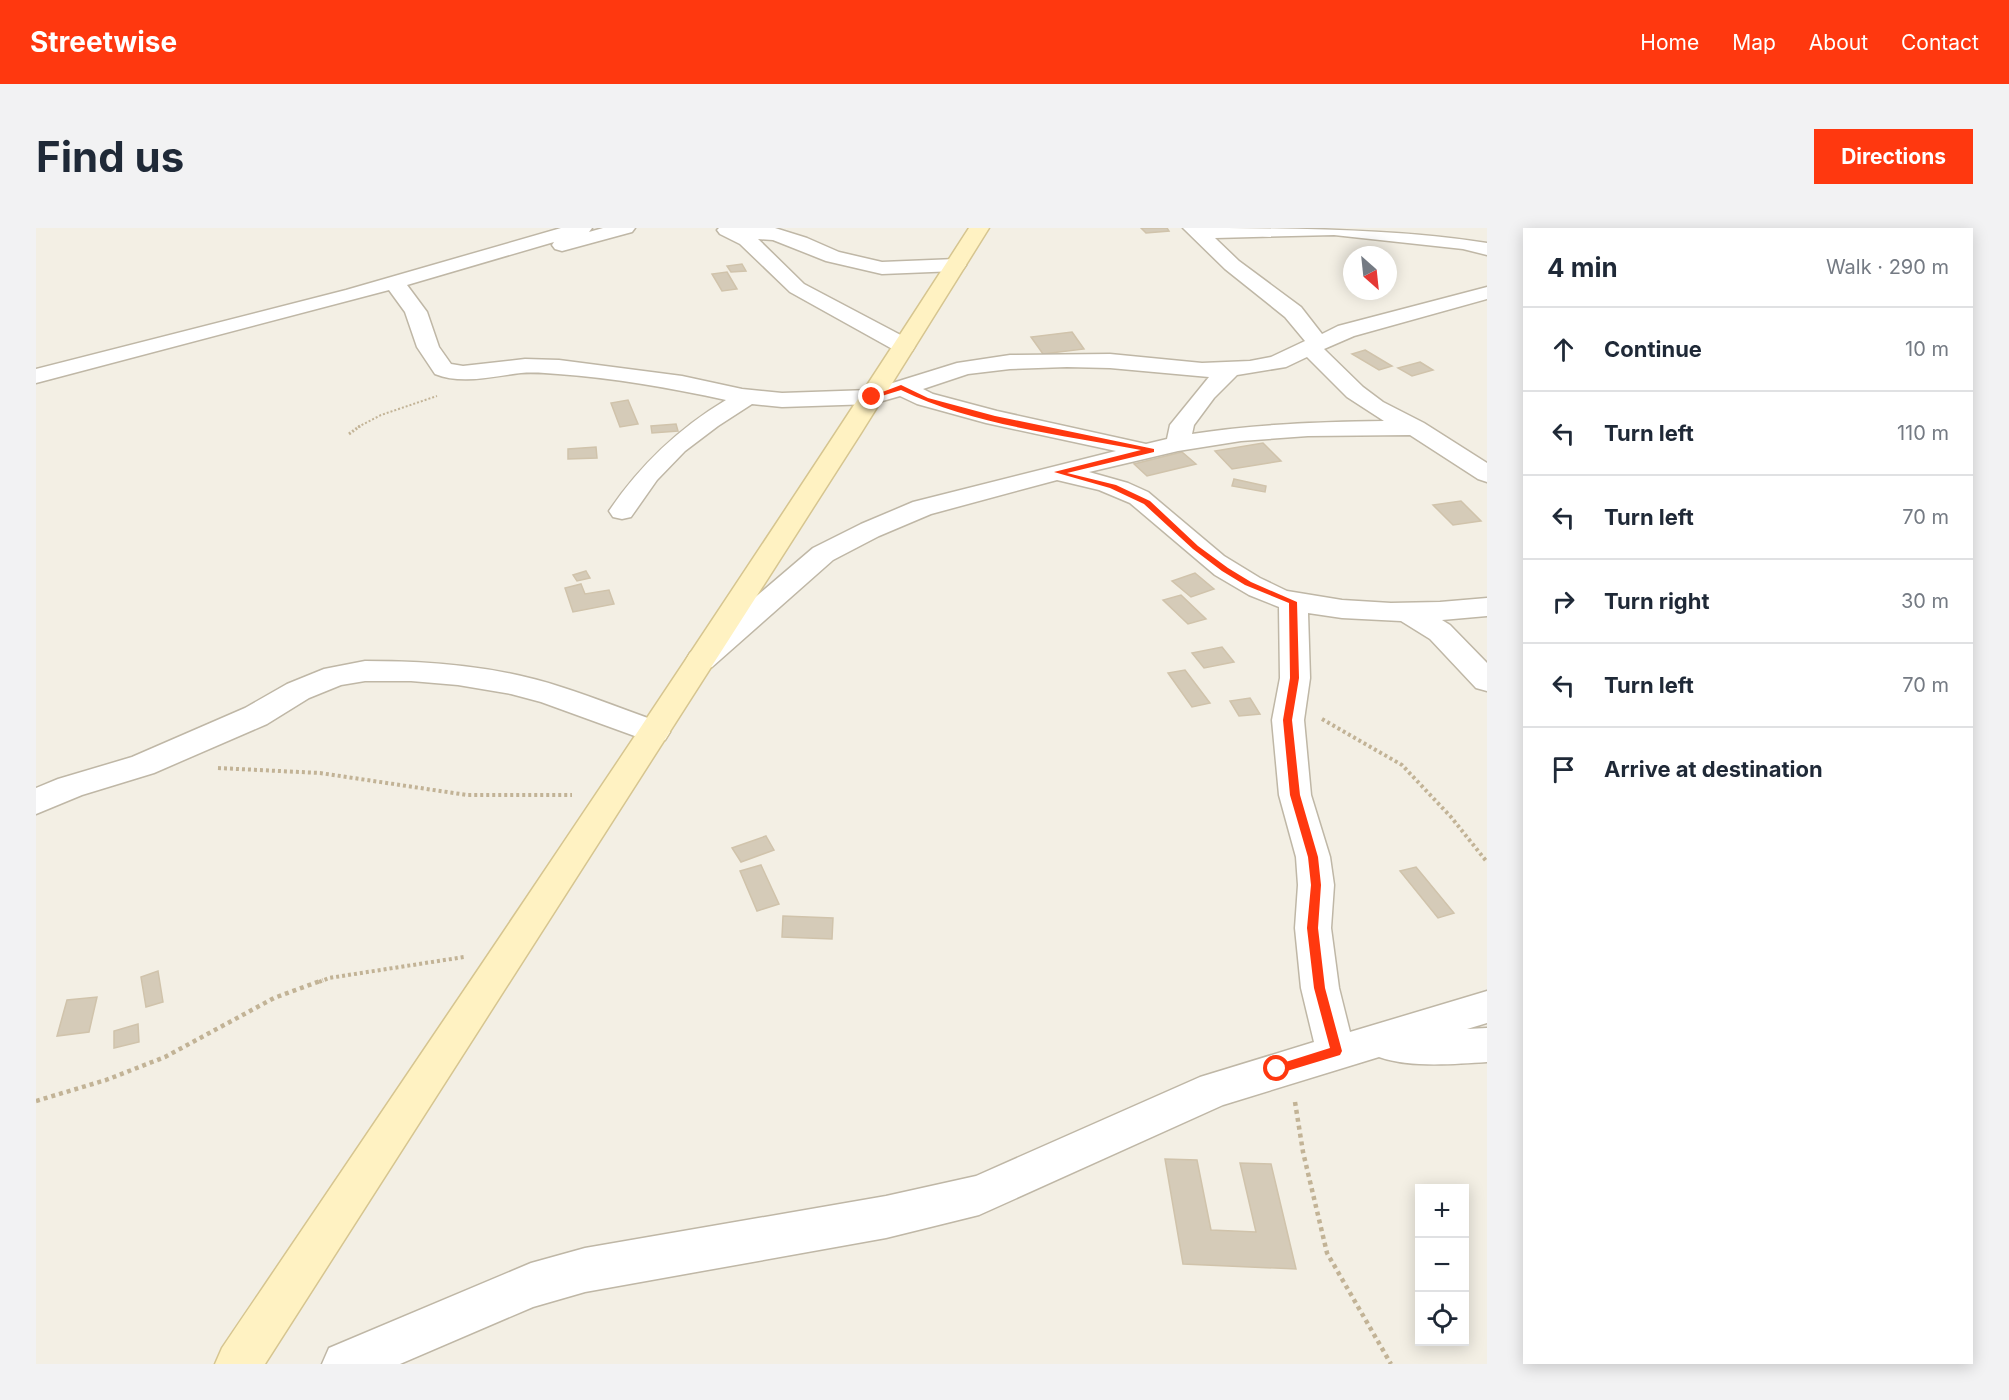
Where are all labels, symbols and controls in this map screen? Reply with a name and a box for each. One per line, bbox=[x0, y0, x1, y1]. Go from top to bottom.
text: Streetwise bbox=[30, 25, 177, 59]
text: Home bbox=[1640, 30, 1699, 55]
text: Map bbox=[1732, 30, 1776, 55]
text: About bbox=[1809, 30, 1868, 55]
text: Contact bbox=[1901, 30, 1979, 55]
button: Directions bbox=[1814, 129, 1973, 184]
text: Find us bbox=[36, 131, 184, 182]
north arrow bbox=[1343, 246, 1397, 300]
text: 4 min bbox=[1547, 252, 1618, 283]
text: Walk · 290 m bbox=[1826, 255, 1949, 279]
icon: ahead bbox=[1547, 333, 1580, 366]
text: Continue bbox=[1604, 336, 1702, 362]
text: 10 m bbox=[1905, 337, 1949, 361]
route end bbox=[858, 383, 884, 409]
icon: left bbox=[1547, 417, 1580, 450]
text: Turn left bbox=[1604, 420, 1694, 446]
text: 110 m bbox=[1897, 421, 1949, 445]
icon: left bbox=[1547, 501, 1580, 534]
text: Turn left bbox=[1604, 504, 1694, 530]
text: 70 m bbox=[1902, 505, 1949, 529]
icon: right bbox=[1547, 585, 1580, 618]
text: Turn right bbox=[1604, 588, 1710, 614]
text: 30 m bbox=[1901, 589, 1949, 613]
icon: left bbox=[1547, 669, 1580, 702]
text: Turn left bbox=[1604, 672, 1694, 698]
text: 70 m bbox=[1902, 673, 1949, 697]
icon: arrive bbox=[1547, 753, 1580, 786]
text: Arrive at destination bbox=[1604, 756, 1823, 782]
route start bbox=[1263, 1055, 1289, 1081]
map controls bbox=[1415, 1184, 1469, 1346]
button: + bbox=[1415, 1184, 1469, 1238]
button: − bbox=[1415, 1238, 1469, 1292]
button: locate bbox=[1415, 1292, 1469, 1346]

